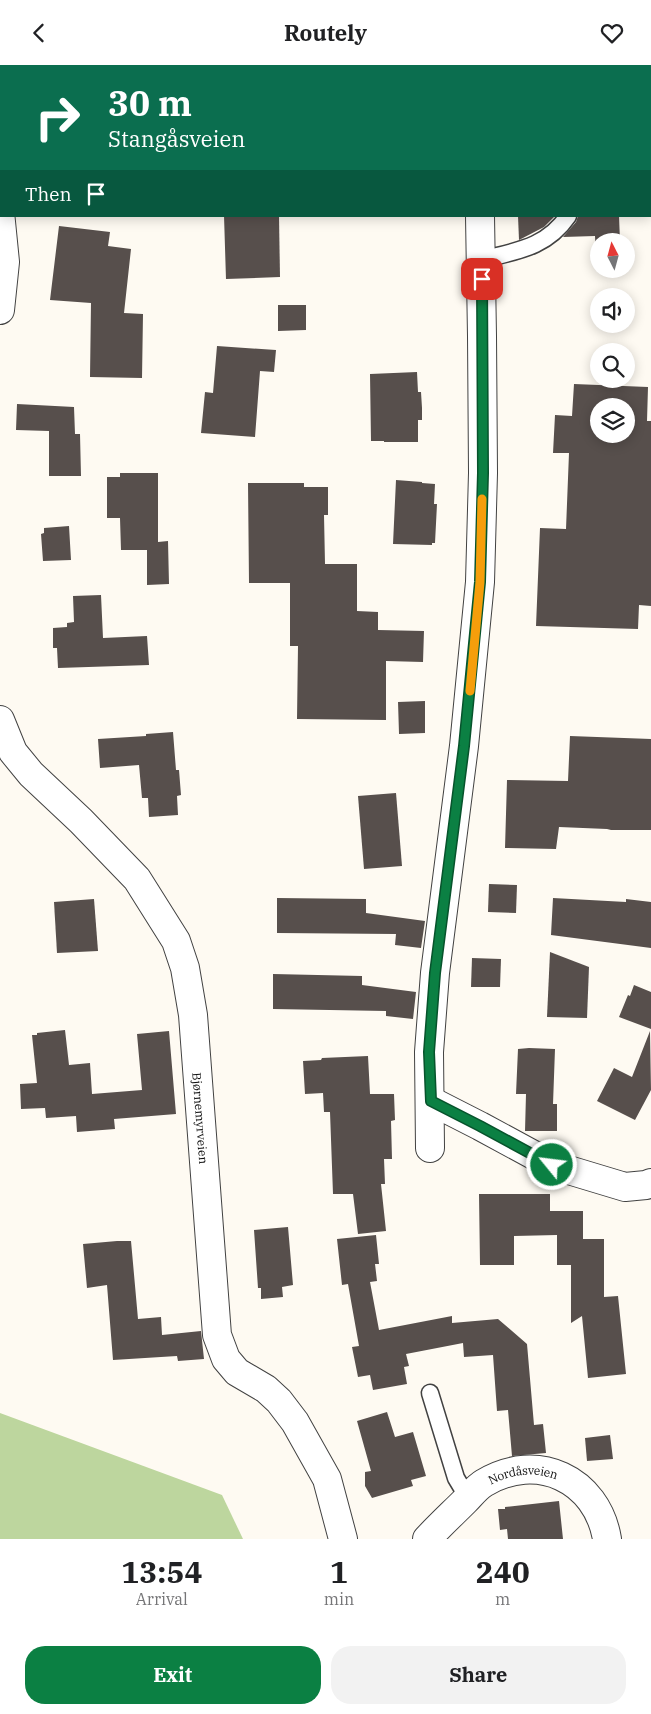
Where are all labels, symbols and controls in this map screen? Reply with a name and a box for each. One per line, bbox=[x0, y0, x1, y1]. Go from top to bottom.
text: Routely bbox=[284, 18, 367, 47]
icon: back bbox=[25, 19, 53, 47]
icon: heart bbox=[598, 19, 626, 47]
text: 30 m bbox=[108, 80, 192, 126]
icon: right bbox=[25, 85, 90, 150]
text: Stangåsveien bbox=[108, 124, 245, 153]
icon: arrive bbox=[82, 180, 110, 208]
text: Then bbox=[25, 182, 72, 206]
north arrow bbox=[590, 233, 635, 277]
map controls bbox=[590, 233, 635, 443]
pin bbox=[461, 258, 503, 300]
icon: arrive bbox=[468, 265, 496, 293]
button: sound bbox=[590, 288, 635, 333]
button: search bbox=[590, 343, 635, 388]
button: layers bbox=[590, 398, 635, 443]
street label: Bjørnemyrveien bbox=[190, 1072, 212, 1165]
position arrow bbox=[525, 1138, 577, 1190]
street label: Nordåsveien bbox=[485, 1462, 560, 1487]
text: 13:54 bbox=[121, 1552, 202, 1591]
text: 1 bbox=[330, 1552, 348, 1591]
text: 240 bbox=[476, 1552, 530, 1591]
text: Arrival bbox=[136, 1589, 188, 1609]
text: min bbox=[324, 1589, 354, 1609]
text: m bbox=[495, 1589, 510, 1609]
button: Exit bbox=[25, 1646, 321, 1704]
button: Share bbox=[331, 1646, 626, 1704]

